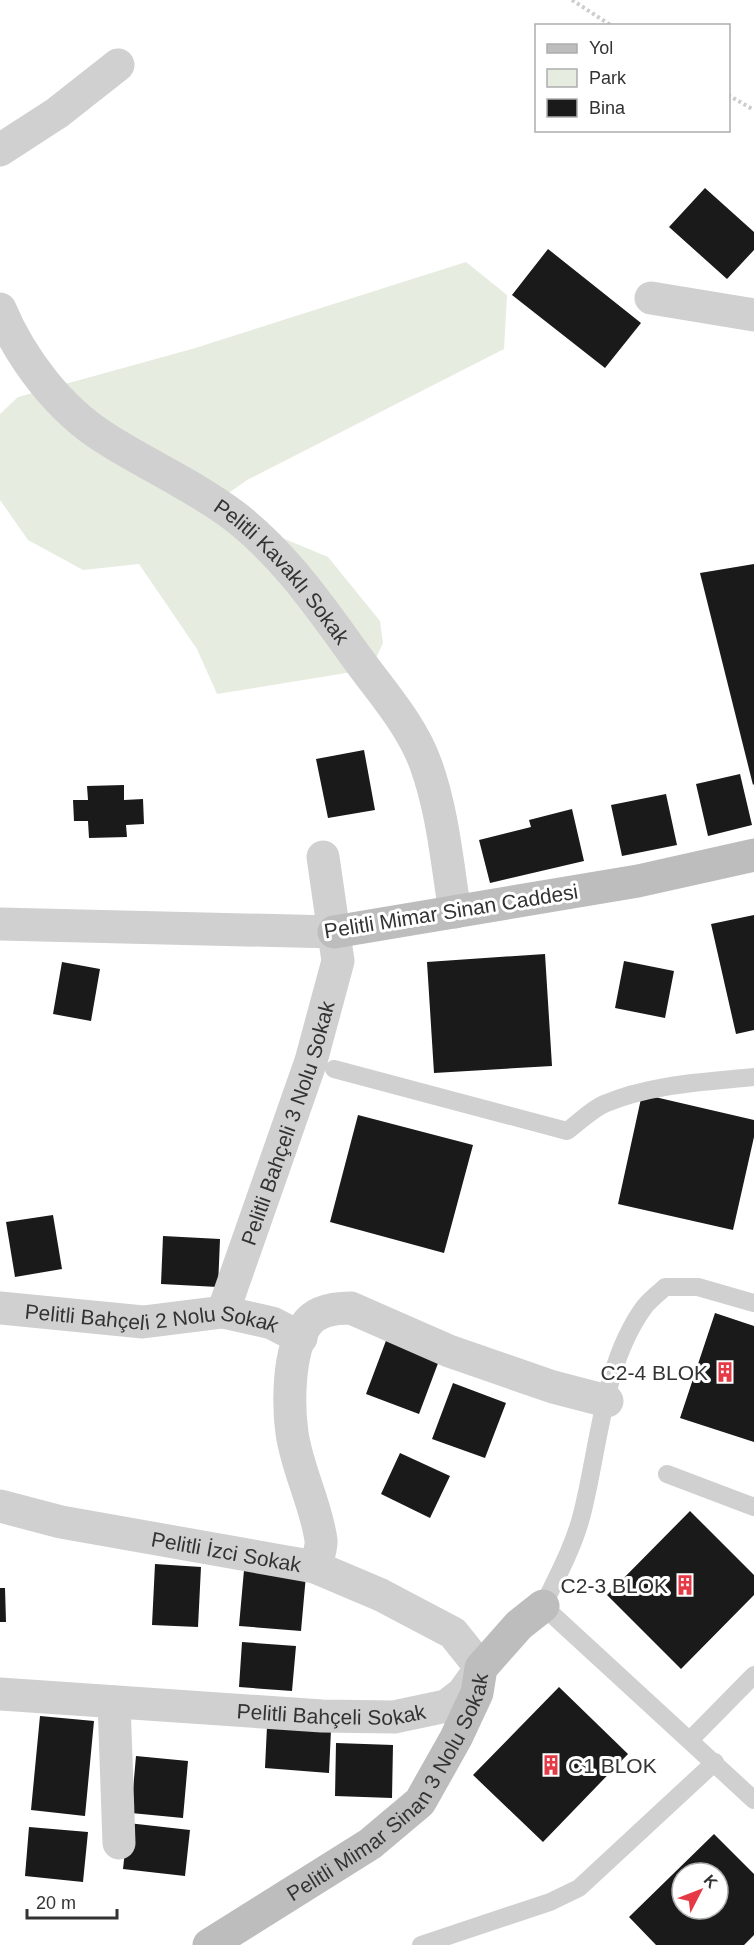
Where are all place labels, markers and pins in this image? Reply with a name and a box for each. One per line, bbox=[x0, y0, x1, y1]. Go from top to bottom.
building icon: C2-4 BLOK bbox=[713, 1360, 737, 1384]
place label: C2-4 BLOK bbox=[601, 1361, 708, 1384]
building icon: C2-3 BLOK bbox=[673, 1573, 697, 1597]
place label: C2-3 BLOK bbox=[561, 1574, 668, 1597]
building icon: C1 BLOK bbox=[539, 1753, 563, 1777]
place label: C1 BLOK bbox=[568, 1754, 657, 1777]

